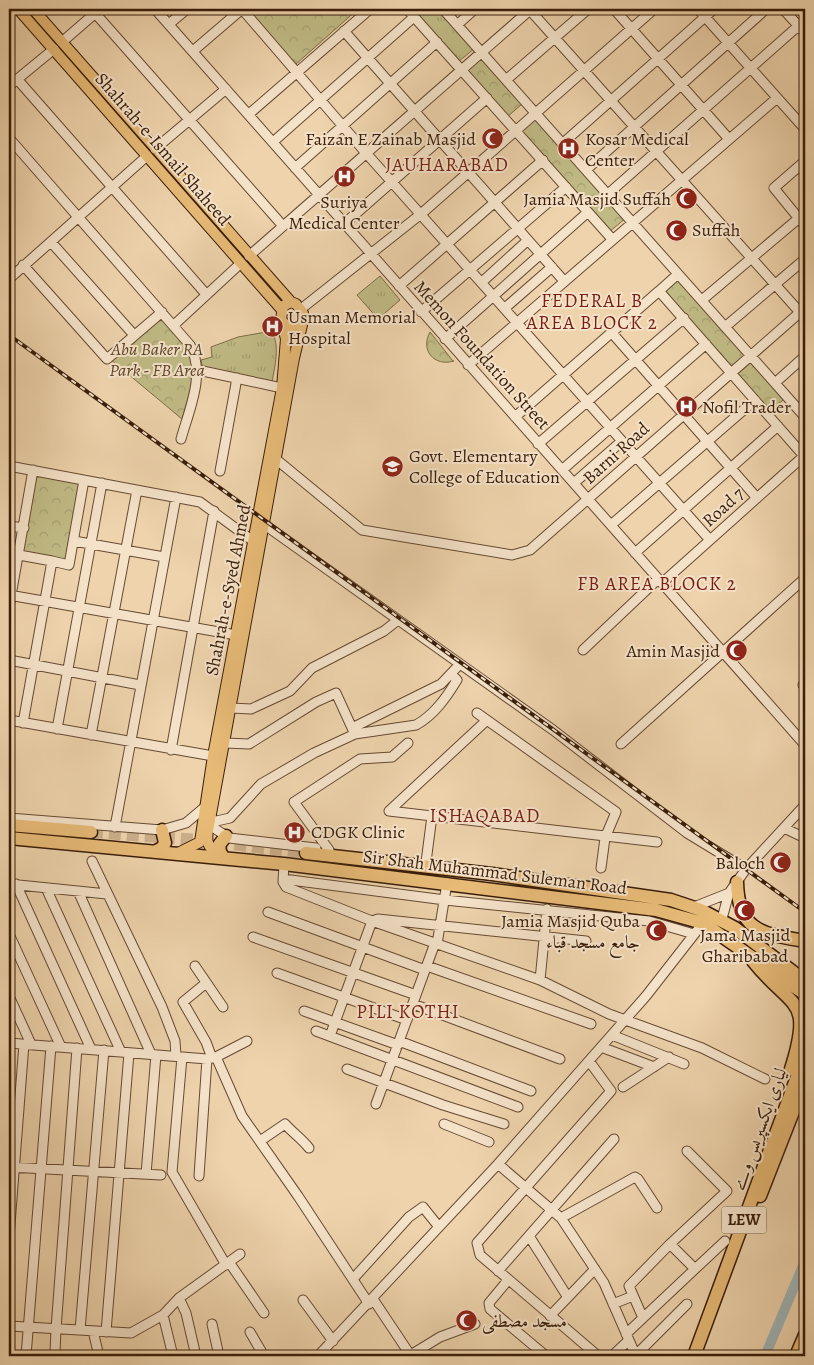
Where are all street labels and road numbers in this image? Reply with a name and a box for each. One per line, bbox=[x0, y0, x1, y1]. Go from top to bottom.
street label: Shahrah-e-Ismail Shaheed bbox=[90, 67, 236, 231]
street label: Memon Foundation Street bbox=[409, 275, 556, 435]
street label: Barni Road bbox=[577, 416, 655, 489]
street label: Road 7 bbox=[697, 482, 749, 532]
street label: Shahrah-e-Syed Ahmed bbox=[200, 502, 256, 678]
street label: Sir Shah Muhammad Suleman Road bbox=[362, 844, 629, 900]
street label: لیاری ایکسپریس وے bbox=[726, 1064, 792, 1194]
road number: LEW bbox=[722, 1206, 766, 1234]

